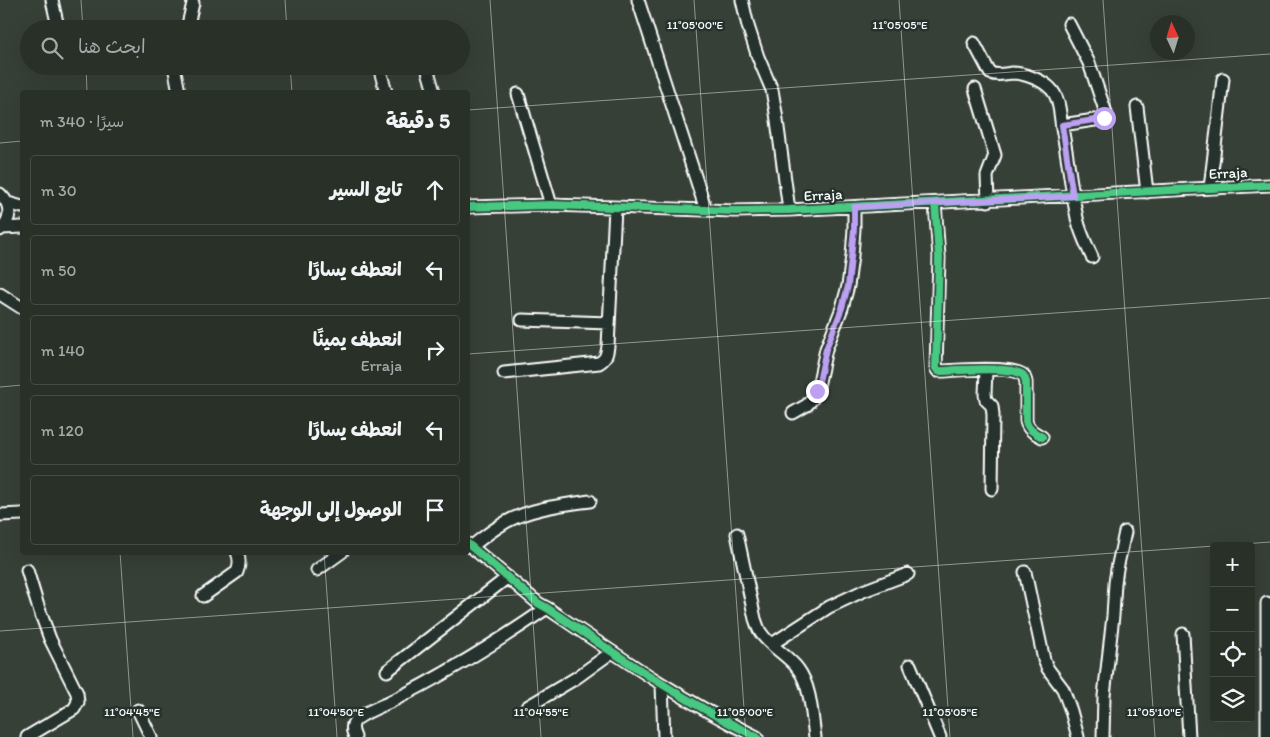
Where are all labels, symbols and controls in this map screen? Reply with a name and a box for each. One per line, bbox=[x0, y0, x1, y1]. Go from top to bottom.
north arrow bbox=[1150, 15, 1195, 60]
text: 11°05'00"E bbox=[667, 18, 724, 32]
text: 11°05'05"E bbox=[872, 18, 928, 32]
search box bbox=[20, 20, 470, 75]
icon: search bbox=[38, 34, 66, 62]
text: ابحث هنا bbox=[78, 35, 146, 58]
route start bbox=[1093, 107, 1116, 130]
text: 5 دقيقة bbox=[386, 108, 450, 133]
text: سيرًا · 340 m bbox=[40, 112, 124, 131]
street label: Erraja bbox=[1208, 163, 1248, 183]
icon: ahead bbox=[421, 176, 449, 204]
text: تابع السير bbox=[330, 178, 402, 201]
text: 30 m bbox=[41, 181, 77, 200]
street label: Erraja bbox=[803, 185, 843, 205]
icon: left bbox=[421, 256, 449, 284]
text: انعطف يسارًا bbox=[308, 258, 402, 281]
text: 50 m bbox=[41, 261, 76, 280]
text: انعطف يمينًا bbox=[313, 328, 402, 351]
icon: right bbox=[421, 336, 449, 364]
text: 140 m bbox=[41, 341, 85, 360]
text: Erraja bbox=[361, 356, 402, 375]
route end bbox=[806, 380, 829, 403]
icon: left bbox=[421, 416, 449, 444]
text: انعطف يسارًا bbox=[308, 418, 402, 441]
text: 120 m bbox=[41, 421, 84, 440]
icon: arrive bbox=[421, 496, 449, 524]
text: الوصول إلى الوجهة bbox=[260, 498, 402, 521]
map controls bbox=[1210, 542, 1255, 722]
button: + bbox=[1210, 542, 1255, 587]
button: − bbox=[1210, 587, 1255, 632]
button: locate bbox=[1210, 632, 1255, 677]
button: layers bbox=[1210, 677, 1255, 722]
text: 11°04'45"E bbox=[104, 705, 160, 719]
text: 11°04'50"E bbox=[308, 705, 364, 719]
text: 11°04'55"E bbox=[513, 705, 569, 719]
text: 11°05'00"E bbox=[717, 705, 774, 719]
text: 11°05'05"E bbox=[922, 705, 978, 719]
text: 11°05'10"E bbox=[1127, 705, 1182, 719]

